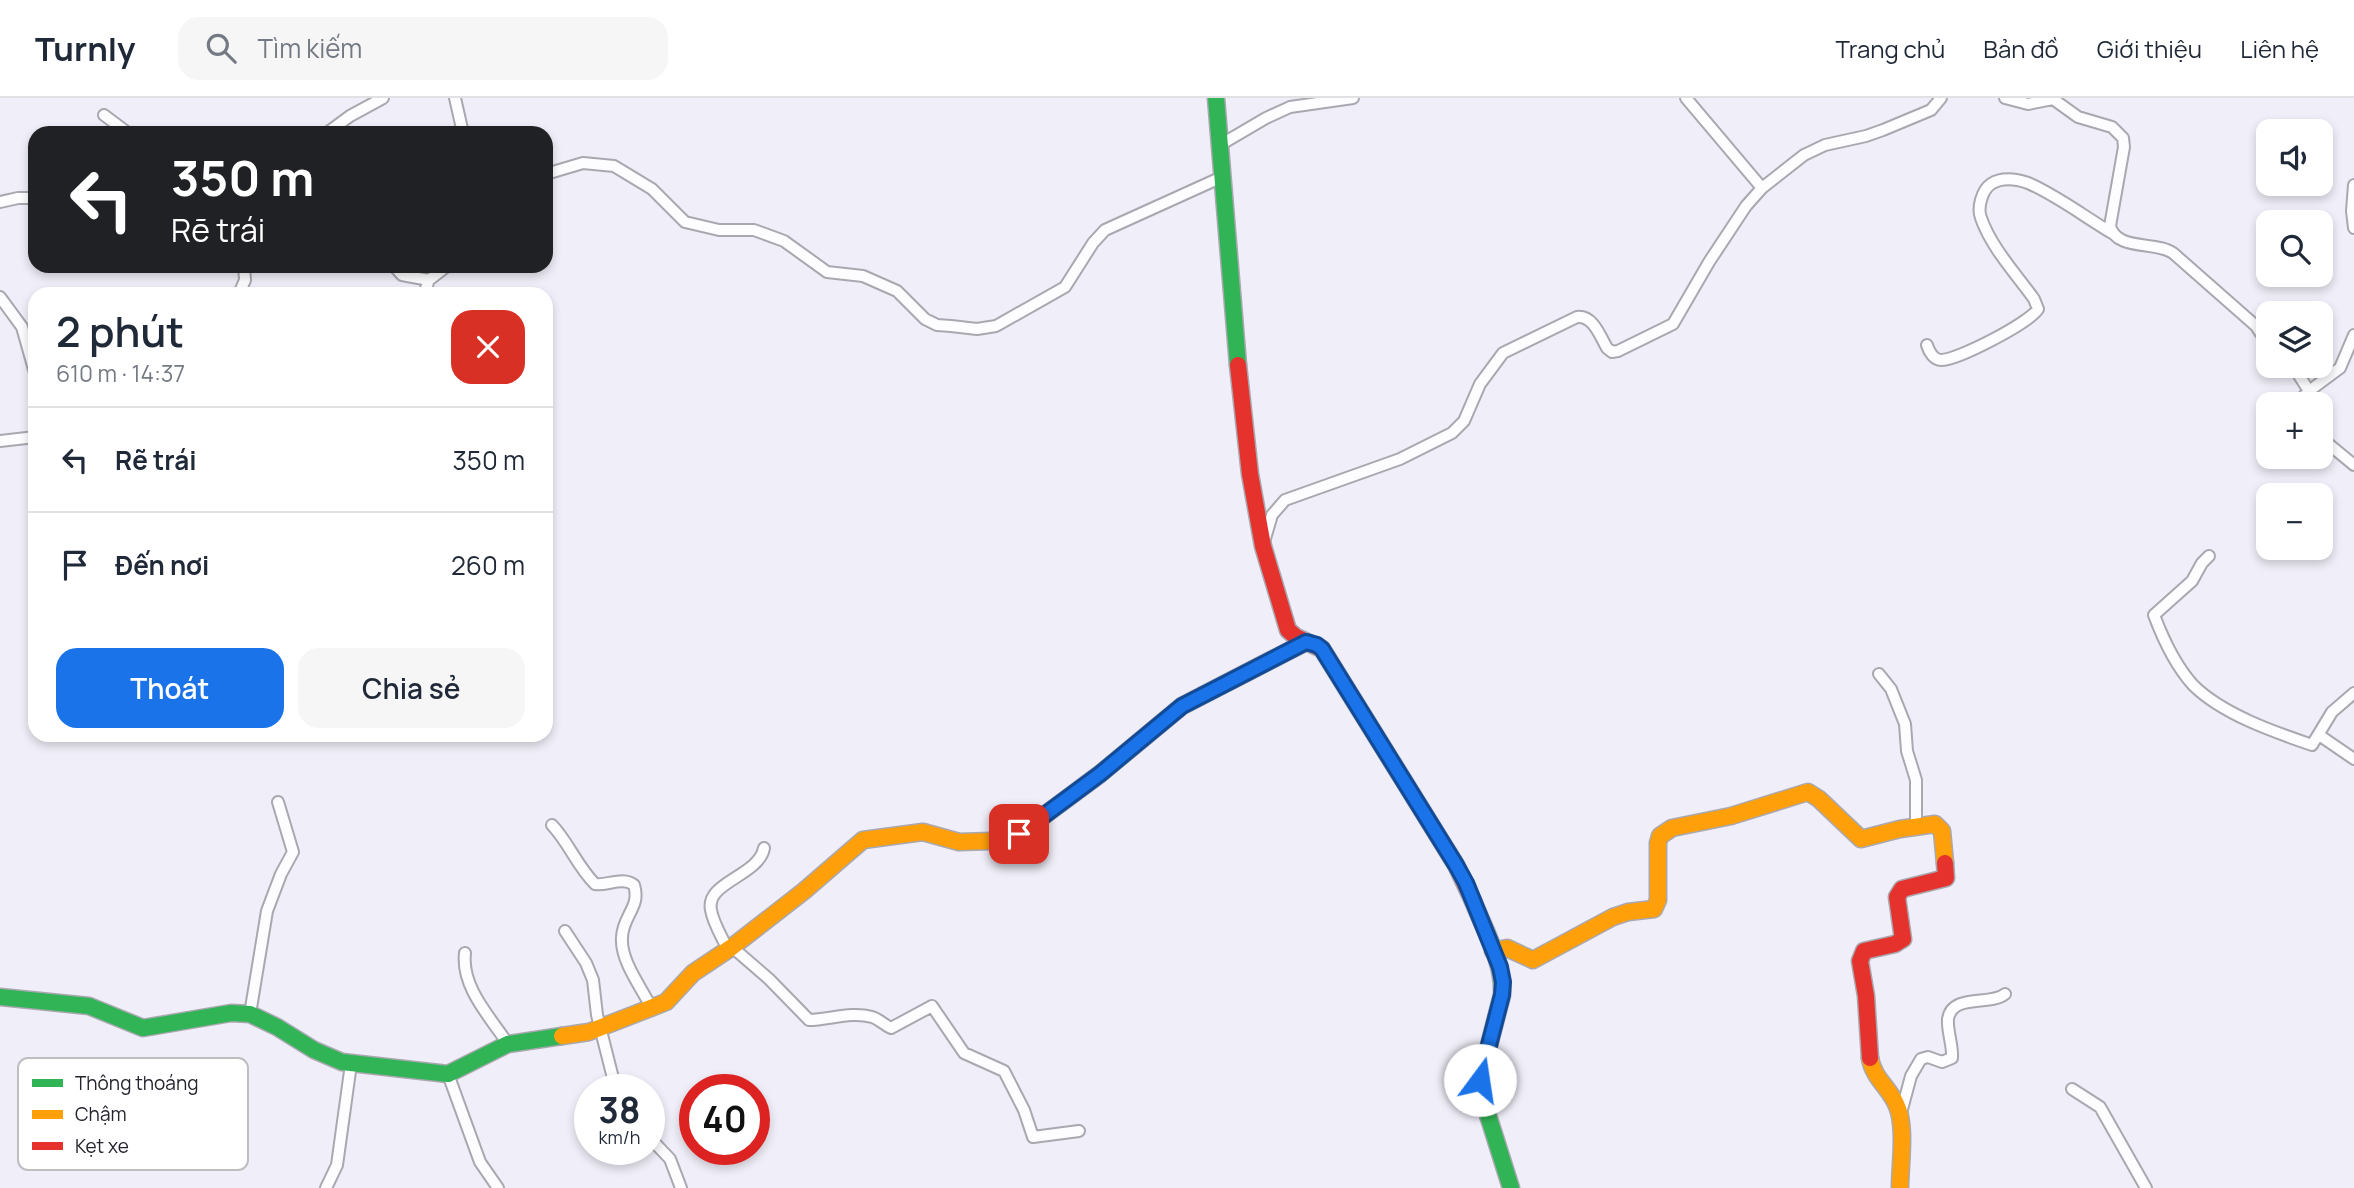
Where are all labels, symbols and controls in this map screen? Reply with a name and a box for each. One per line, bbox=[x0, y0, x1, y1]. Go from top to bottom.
search box bbox=[178, 17, 668, 80]
text: Turnly bbox=[35, 26, 136, 71]
icon: search bbox=[202, 29, 240, 67]
text: Tìm kiếm bbox=[258, 30, 362, 66]
text: Trang chủ bbox=[1836, 32, 1945, 65]
text: Bản đồ bbox=[1983, 32, 2059, 65]
text: Giới thiệu bbox=[2097, 32, 2202, 65]
text: Liên hệ bbox=[2240, 32, 2319, 65]
map controls bbox=[2256, 119, 2333, 560]
button: sound bbox=[2256, 119, 2333, 196]
text: 350 m bbox=[171, 144, 314, 211]
icon: left bbox=[56, 154, 147, 245]
text: Rẽ trái bbox=[171, 208, 265, 252]
button: search bbox=[2256, 210, 2333, 287]
button: layers bbox=[2256, 301, 2333, 378]
text: 2 phút bbox=[56, 302, 184, 360]
button: close bbox=[451, 310, 525, 384]
text: 610 m · 14:37 bbox=[56, 357, 185, 389]
button: + bbox=[2256, 392, 2333, 469]
icon: left bbox=[56, 441, 94, 479]
text: Rẽ trái bbox=[115, 442, 197, 478]
text: 350 m bbox=[452, 442, 525, 478]
button: − bbox=[2256, 483, 2333, 560]
icon: arrive bbox=[56, 546, 94, 584]
text: Đến nơi bbox=[115, 547, 209, 583]
text: 260 m bbox=[451, 547, 525, 583]
button: Thoát bbox=[56, 648, 284, 728]
button: Chia sẻ bbox=[298, 648, 525, 728]
pin bbox=[989, 804, 1049, 864]
icon: arrive bbox=[1000, 815, 1038, 853]
position arrow bbox=[1443, 1043, 1517, 1117]
legend bbox=[18, 1058, 248, 1170]
text: Thông thoáng bbox=[75, 1070, 198, 1096]
speed limit sign: 40 bbox=[679, 1074, 770, 1165]
text: 38 bbox=[599, 1086, 640, 1134]
text: Chậm bbox=[75, 1101, 127, 1127]
text: km/h bbox=[599, 1125, 640, 1149]
text: Kẹt xe bbox=[75, 1133, 129, 1159]

